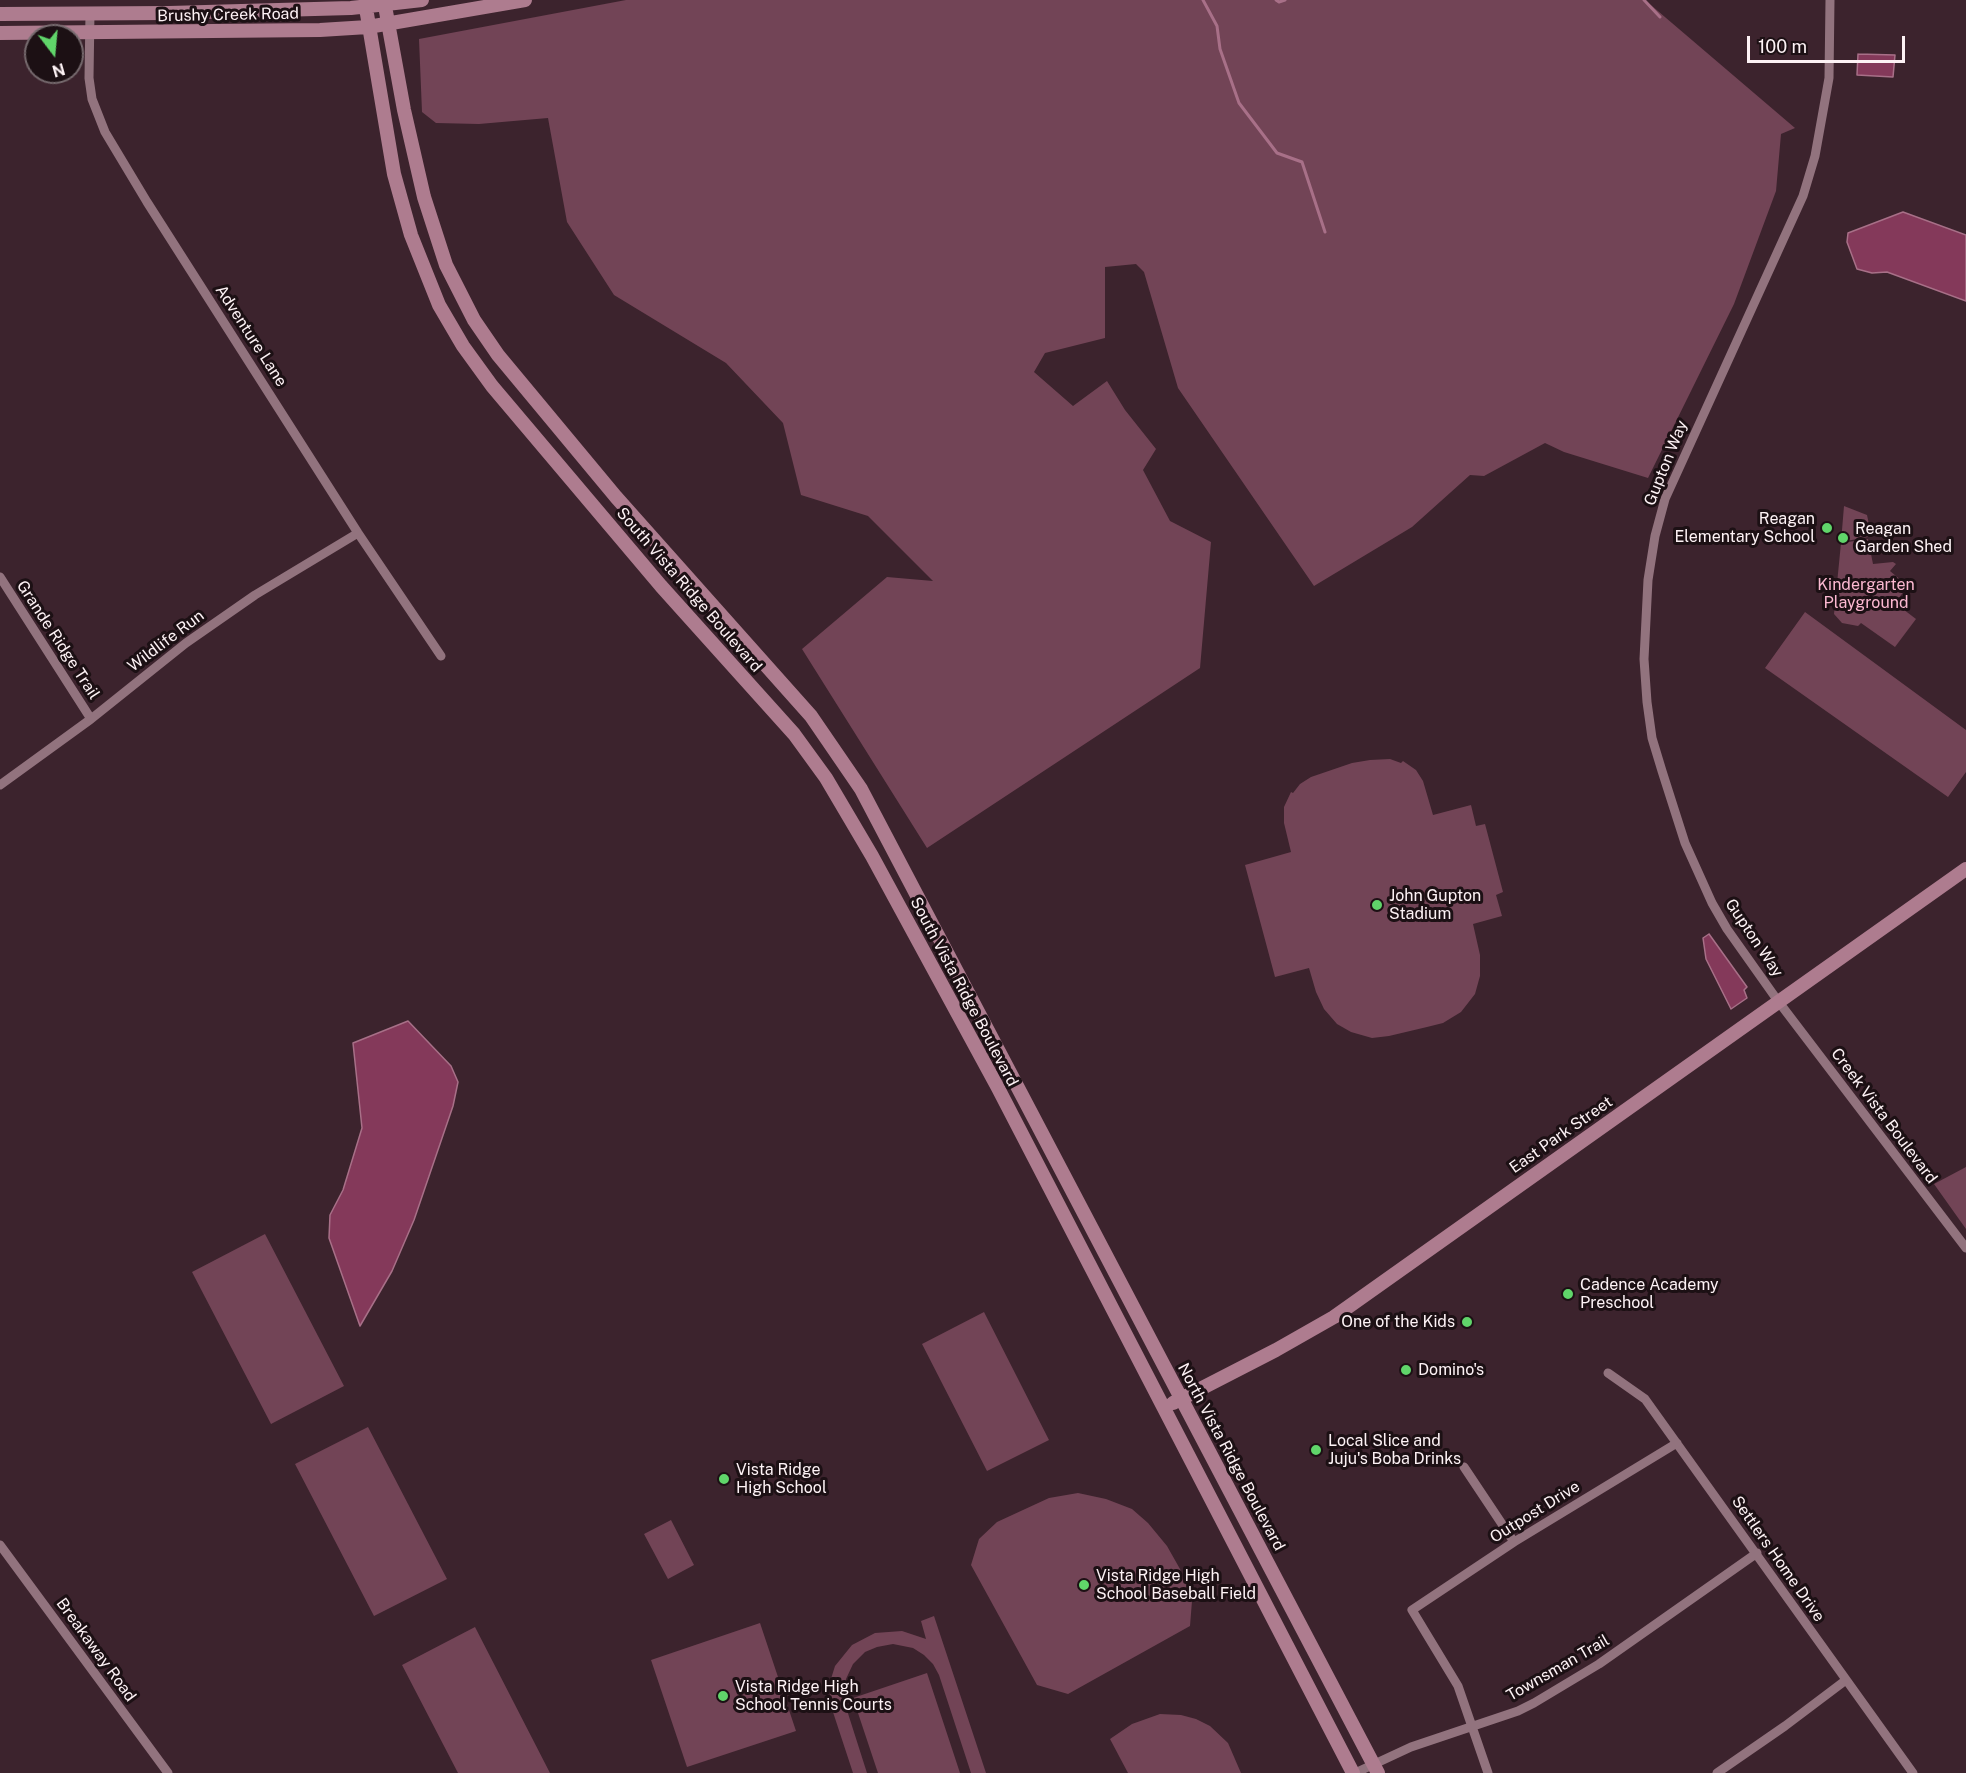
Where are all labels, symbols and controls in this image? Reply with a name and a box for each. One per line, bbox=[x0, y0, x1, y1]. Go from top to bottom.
street label: Brushy Creek Road bbox=[157, 4, 299, 26]
north arrow bbox=[24, 24, 84, 84]
scale bar bbox=[1750, 24, 1908, 62]
text: 100 m bbox=[1758, 36, 1807, 57]
text: N bbox=[50, 59, 67, 81]
street label: Adventure Lane bbox=[211, 282, 291, 390]
street label: Gupton Way bbox=[1640, 418, 1692, 508]
street label: South Vista Ridge Boulevard bbox=[612, 504, 766, 676]
place label: Reagan Elementary School bbox=[1675, 509, 1815, 547]
place label: Reagan Garden Shed bbox=[1855, 519, 1952, 557]
marker: Reagan Elementary School bbox=[1820, 521, 1834, 535]
marker: Reagan Garden Shed bbox=[1836, 531, 1850, 545]
park label: Kindergarten Playground bbox=[1817, 575, 1915, 613]
street label: Grande Ridge Trail bbox=[12, 577, 104, 703]
street label: Wildlife Run bbox=[124, 606, 208, 676]
place label: John Gupton Stadium bbox=[1389, 886, 1481, 924]
street label: South Vista Ridge Boulevard bbox=[906, 894, 1022, 1090]
street label: Gupton Way bbox=[1721, 895, 1787, 981]
marker: John Gupton Stadium bbox=[1370, 898, 1384, 912]
street label: Creek Vista Boulevard bbox=[1827, 1044, 1941, 1188]
street label: East Park Street bbox=[1506, 1092, 1616, 1178]
place label: Cadence Academy Preschool bbox=[1580, 1275, 1719, 1313]
marker: Cadence Academy Preschool bbox=[1561, 1287, 1575, 1301]
place label: One of the Kids bbox=[1341, 1312, 1455, 1332]
marker: One of the Kids bbox=[1460, 1315, 1474, 1329]
street label: North Vista Ridge Boulevard bbox=[1173, 1360, 1289, 1554]
place label: Domino's bbox=[1418, 1360, 1484, 1380]
marker: Domino's bbox=[1399, 1363, 1413, 1377]
place label: Local Slice and Juju's Boba Drinks bbox=[1328, 1431, 1461, 1469]
marker: Local Slice and Juju's Boba Drinks bbox=[1309, 1443, 1323, 1457]
place label: Vista Ridge High School bbox=[736, 1460, 827, 1498]
marker: Vista Ridge High School bbox=[717, 1472, 731, 1486]
street label: Outpost Drive bbox=[1487, 1477, 1583, 1547]
street label: Settlers Home Drive bbox=[1727, 1492, 1829, 1626]
place label: Vista Ridge High School Baseball Field bbox=[1096, 1566, 1256, 1604]
marker: Vista Ridge High School Baseball Field bbox=[1077, 1578, 1091, 1592]
street label: Breakaway Road bbox=[52, 1595, 140, 1705]
street label: Townsman Trail bbox=[1503, 1631, 1613, 1705]
place label: Vista Ridge High School Tennis Courts bbox=[735, 1677, 892, 1715]
marker: Vista Ridge High School Tennis Courts bbox=[716, 1689, 730, 1703]

